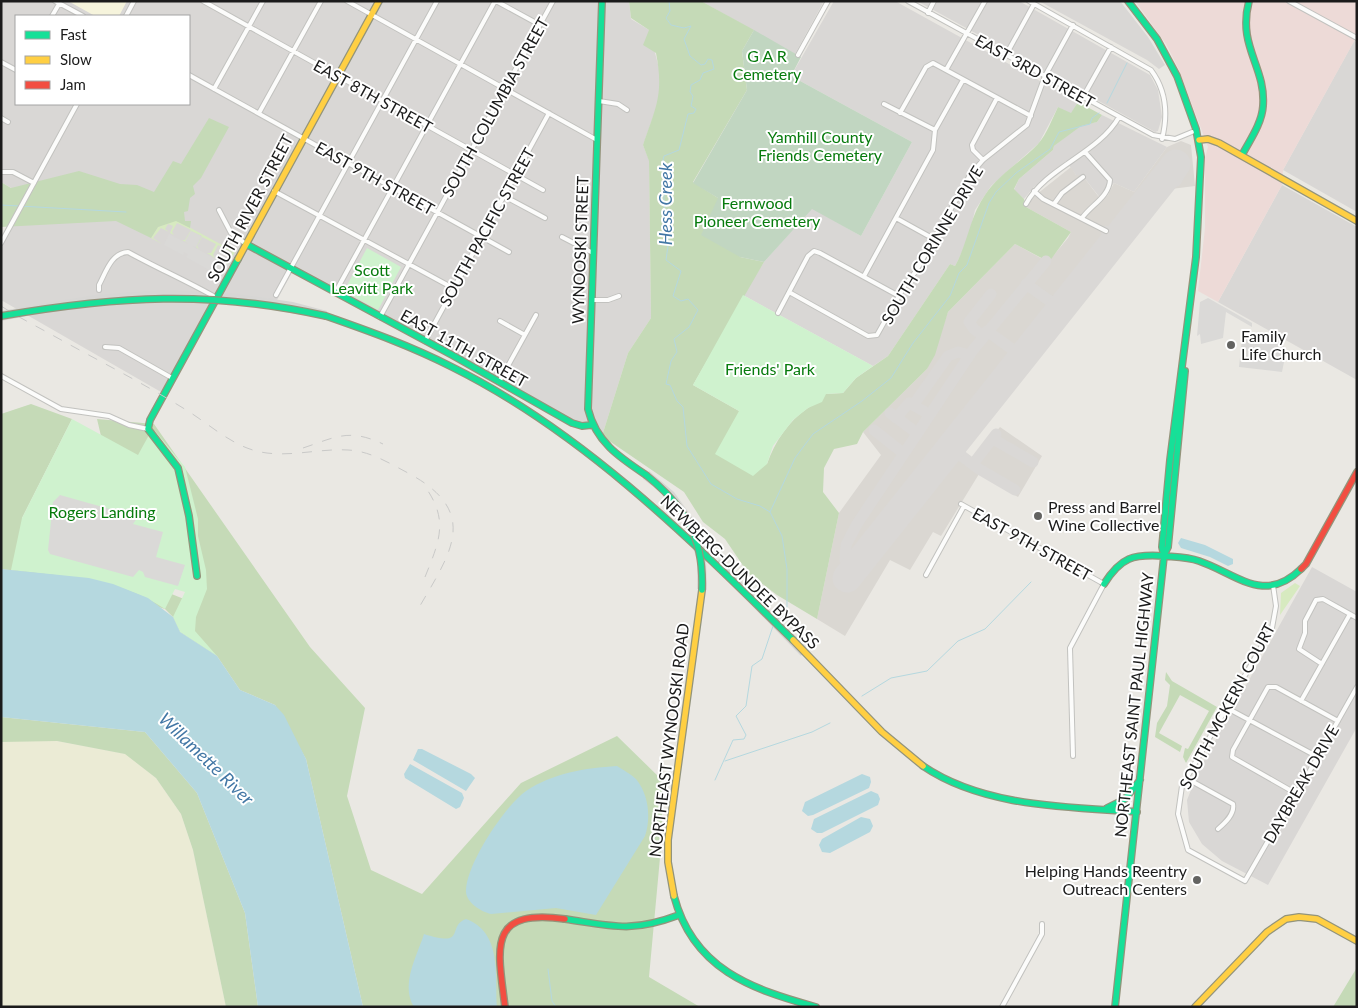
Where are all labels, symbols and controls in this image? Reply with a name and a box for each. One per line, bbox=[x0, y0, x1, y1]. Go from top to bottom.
street label: SOUTH COLUMBIA STREET bbox=[437, 13, 552, 200]
legend bbox=[15, 15, 190, 105]
text: Fast bbox=[60, 25, 87, 43]
street label: EAST 3RD STREET bbox=[972, 30, 1099, 111]
park label: G A R Cemetery bbox=[733, 46, 802, 83]
text: Slow bbox=[60, 50, 92, 68]
street label: EAST 8TH STREET bbox=[311, 55, 436, 136]
text: Jam bbox=[60, 75, 86, 93]
park label: Yamhill County Friends Cemetery bbox=[758, 127, 883, 164]
street label: SOUTH RIVER STREET bbox=[203, 131, 297, 285]
street label: EAST 9TH STREET bbox=[313, 137, 438, 218]
street label: SOUTH PACIFIC STREET bbox=[435, 144, 538, 309]
water label: Hess Creek bbox=[654, 162, 676, 245]
street label: SOUTH CORINNE DRIVE bbox=[877, 162, 986, 327]
street label: WYNOOSKI STREET bbox=[567, 175, 592, 324]
park label: Fernwood Pioneer Cemetery bbox=[694, 193, 821, 230]
park label: Scott Leavitt Park bbox=[331, 260, 414, 297]
street label: EAST 11TH STREET bbox=[397, 305, 532, 391]
place label: Family Life Church bbox=[1241, 326, 1322, 363]
marker: Family Life Church bbox=[1225, 339, 1237, 351]
park label: Friends' Park bbox=[725, 359, 816, 378]
street label: NEWBERG-DUNDEE BYPASS bbox=[657, 491, 824, 652]
place label: Press and Barrel Wine Collective bbox=[1048, 497, 1161, 534]
park label: Rogers Landing bbox=[48, 502, 156, 521]
street label: EAST 9TH STREET bbox=[970, 503, 1095, 584]
marker: Press and Barrel Wine Collective bbox=[1032, 510, 1044, 522]
street label: NORTHEAST SAINT PAUL HIGHWAY bbox=[1110, 571, 1157, 838]
street label: SOUTH MCKERN COURT bbox=[1175, 619, 1279, 792]
street label: NORTHEAST WYNOOSKI ROAD bbox=[645, 622, 692, 858]
water label: Willamette River bbox=[155, 707, 259, 810]
street label: DAYBREAK DRIVE bbox=[1259, 721, 1342, 846]
place label: Helping Hands Reentry Outreach Centers bbox=[1025, 861, 1188, 898]
marker: Helping Hands Reentry Outreach Centers bbox=[1191, 874, 1203, 886]

